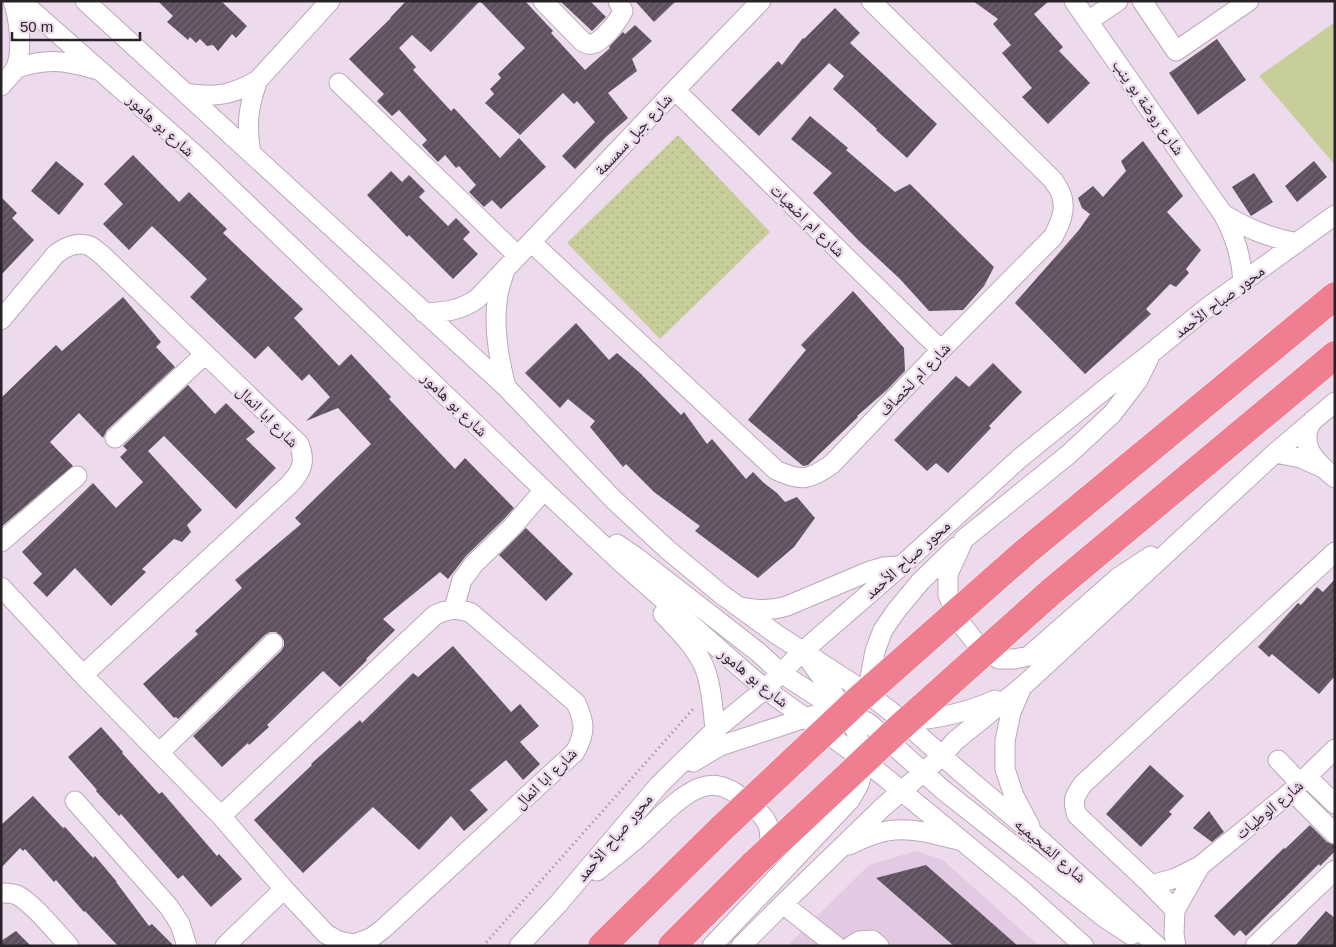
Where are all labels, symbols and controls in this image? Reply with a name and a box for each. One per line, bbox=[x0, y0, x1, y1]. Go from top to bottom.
scale bar bbox=[12, 10, 140, 42]
text: 50 m bbox=[20, 18, 53, 35]
street label: شارع روضة بو ينب bbox=[1108, 56, 1188, 159]
street label: شارع بو هامور bbox=[122, 90, 198, 161]
street label: شارع جبل سمسمة bbox=[591, 90, 677, 180]
street label: شارع ام اضعيات bbox=[766, 181, 848, 261]
street label: محور صباح الأحمد bbox=[1171, 262, 1269, 342]
street label: شارع ام لخصاف bbox=[875, 339, 955, 421]
street label: شارع بو هامور bbox=[416, 368, 491, 441]
street label: شارع ابا انمال bbox=[232, 382, 302, 452]
street label: محور صباح الأحمد bbox=[861, 517, 955, 603]
street label: شارع بو هامور bbox=[714, 644, 792, 712]
street label: شارع ابا انمال bbox=[511, 744, 581, 814]
street label: شارع الوطيات bbox=[1232, 776, 1308, 844]
street label: محور صباح الأحمد bbox=[573, 790, 657, 886]
street label: شارع الشحيميه bbox=[1010, 815, 1090, 887]

